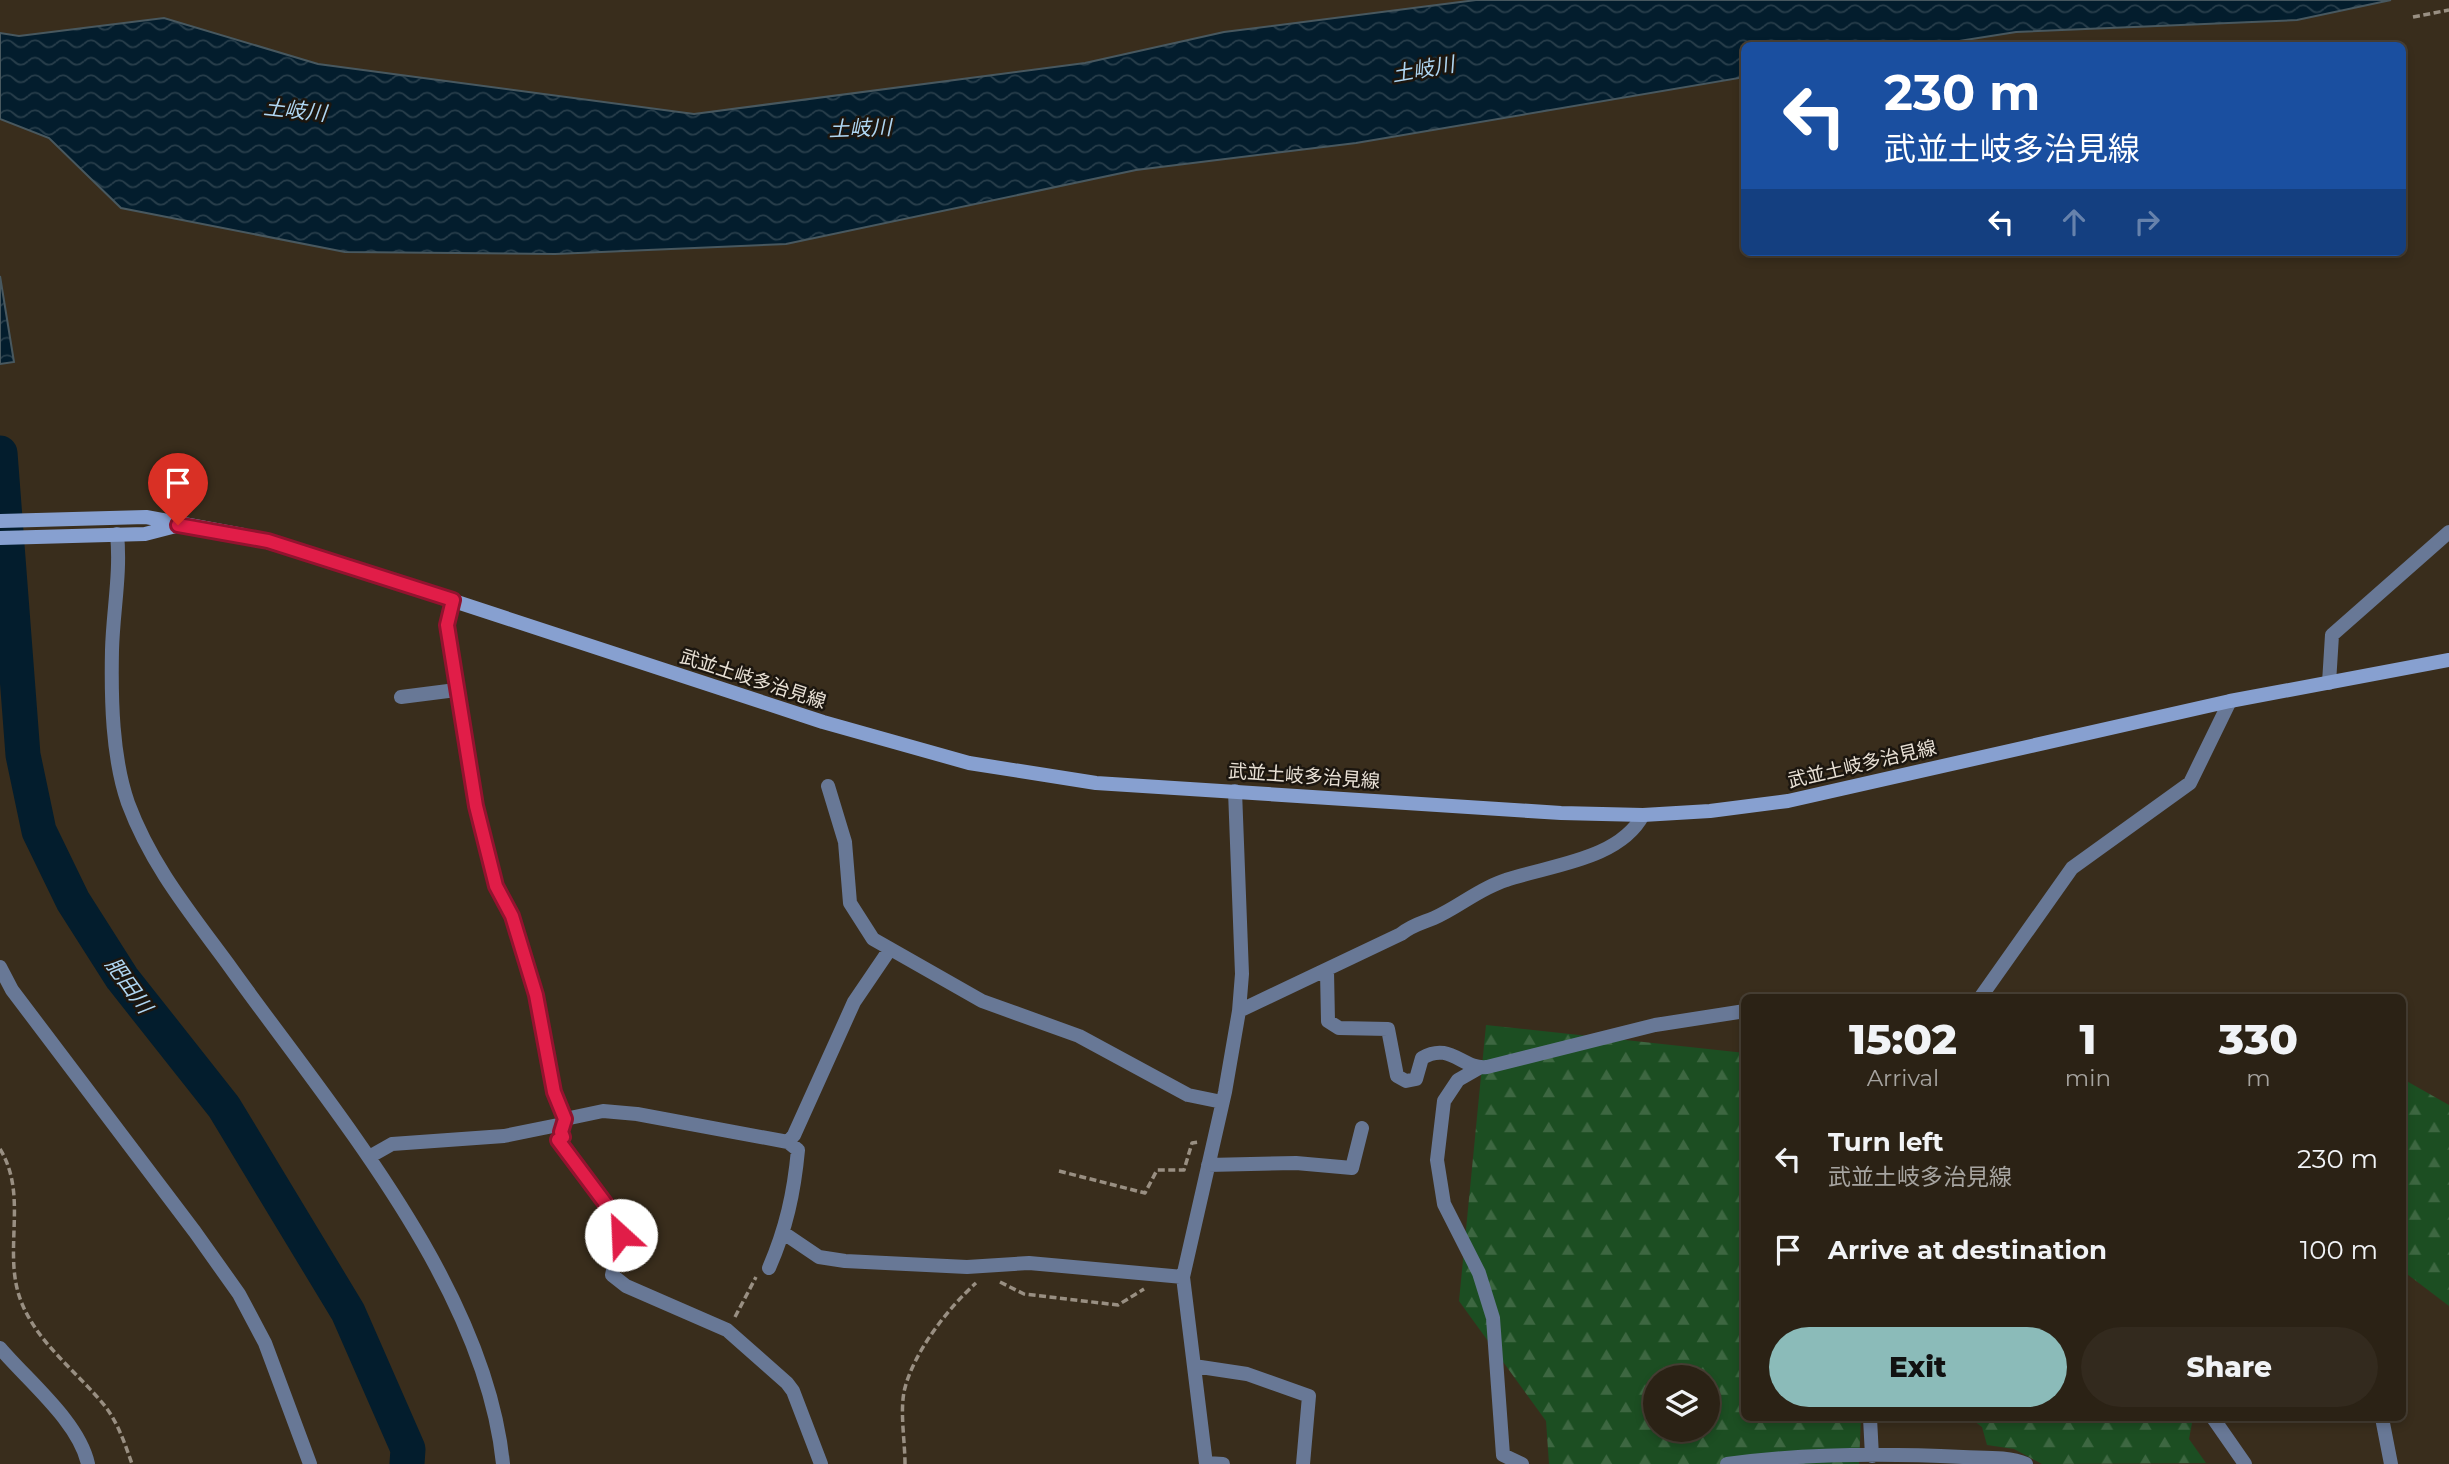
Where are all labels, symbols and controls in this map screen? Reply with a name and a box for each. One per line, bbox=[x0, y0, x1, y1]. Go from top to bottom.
water label: 土岐川 bbox=[1390, 51, 1458, 87]
text: 230 m bbox=[1884, 63, 2040, 122]
icon: left bbox=[1769, 70, 1860, 161]
water label: 土岐川 bbox=[262, 94, 330, 126]
water label: 土岐川 bbox=[828, 114, 894, 142]
text: 武並土岐多治見線 bbox=[1884, 129, 2140, 168]
icon: left bbox=[1982, 203, 2020, 241]
icon: ahead bbox=[2055, 203, 2093, 241]
icon: right bbox=[2128, 203, 2166, 241]
pin bbox=[148, 453, 208, 525]
icon: arrive bbox=[159, 464, 197, 502]
street label: 武並土岐多治見線 bbox=[677, 645, 829, 713]
street label: 武並土岐多治見線 bbox=[1785, 736, 1939, 792]
street label: 武並土岐多治見線 bbox=[1227, 759, 1381, 793]
water label: 肥田川 bbox=[100, 952, 159, 1019]
text: 15:02 bbox=[1849, 1013, 1957, 1065]
text: 1 bbox=[2079, 1013, 2096, 1065]
text: 330 bbox=[2219, 1013, 2298, 1065]
text: Arrival bbox=[1867, 1064, 1939, 1092]
text: min bbox=[2065, 1064, 2111, 1092]
text: m bbox=[2246, 1064, 2271, 1092]
text: Turn left bbox=[1828, 1126, 1944, 1158]
icon: left bbox=[1769, 1140, 1807, 1178]
text: 230 m bbox=[2297, 1143, 2378, 1175]
text: 武並土岐多治見線 bbox=[1828, 1163, 2012, 1191]
position arrow bbox=[584, 1198, 658, 1272]
icon: arrive bbox=[1769, 1231, 1807, 1269]
text: Arrive at destination bbox=[1828, 1234, 2107, 1266]
text: 100 m bbox=[2300, 1234, 2378, 1266]
button: Exit bbox=[1769, 1327, 2067, 1407]
button: Share bbox=[2081, 1327, 2378, 1407]
map controls bbox=[1643, 1365, 1720, 1442]
button: layers bbox=[1643, 1365, 1720, 1442]

